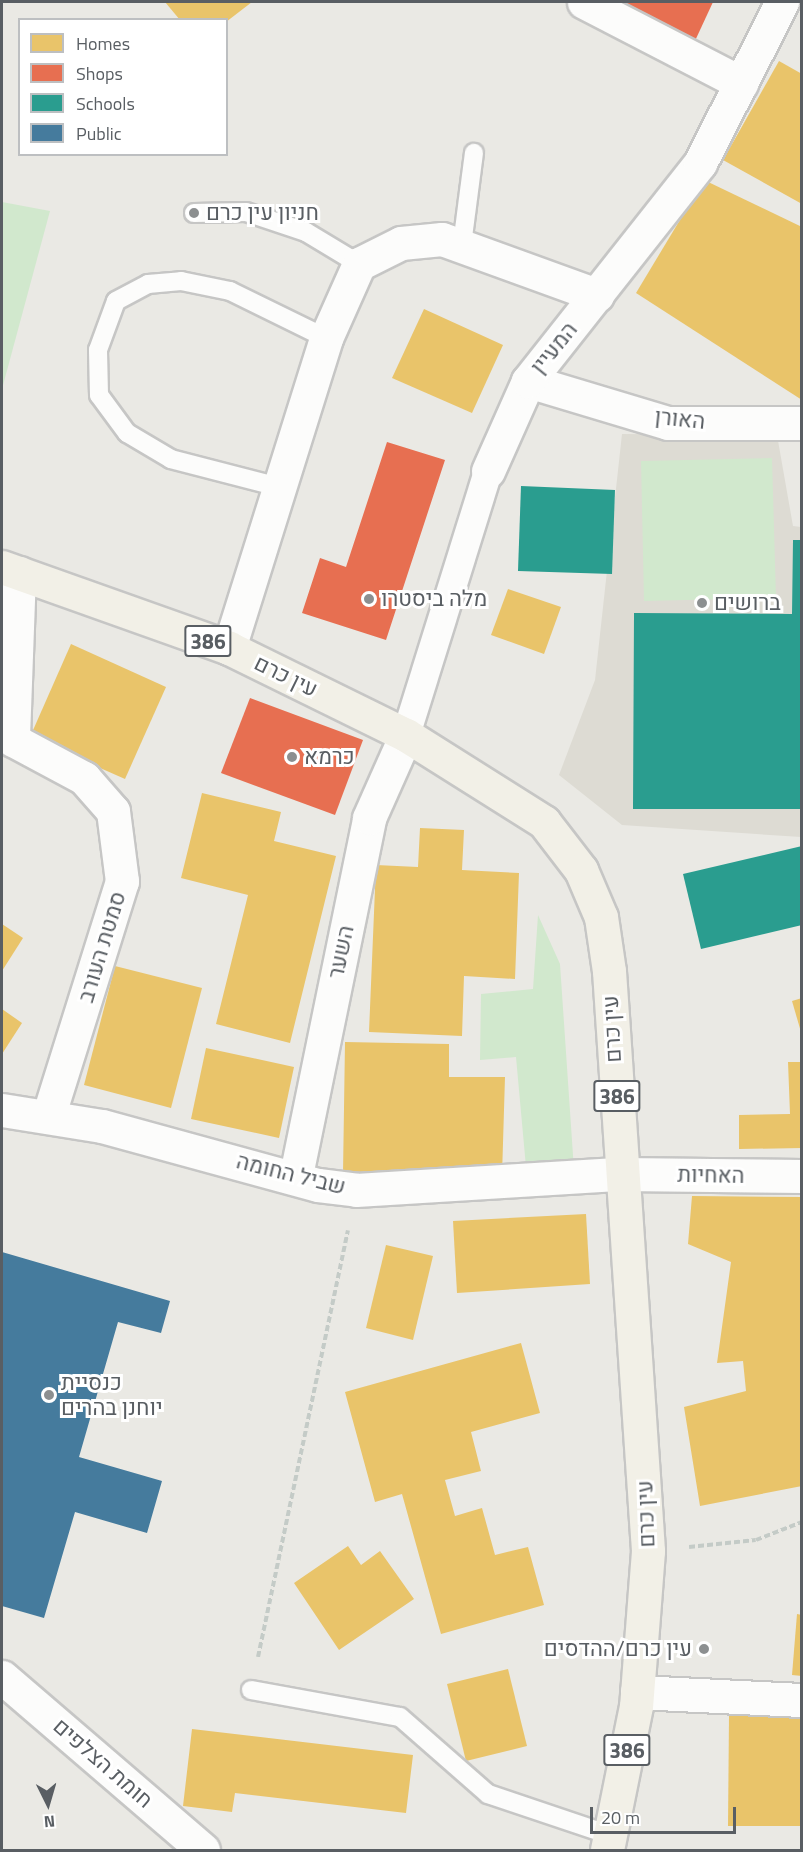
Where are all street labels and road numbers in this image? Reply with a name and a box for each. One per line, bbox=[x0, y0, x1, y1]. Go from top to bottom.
street label: המעיין bbox=[525, 317, 583, 379]
street label: האורן bbox=[653, 403, 707, 435]
road number: 386 bbox=[184, 623, 232, 659]
street label: עין כרם bbox=[250, 649, 322, 703]
street label: סמטת העורב bbox=[73, 888, 131, 1006]
street label: השער bbox=[322, 923, 360, 981]
street label: עין כרם bbox=[597, 995, 627, 1063]
road number: 386 bbox=[593, 1078, 641, 1114]
street label: שביל החומה bbox=[234, 1148, 348, 1200]
street label: האחיות bbox=[677, 1161, 745, 1189]
street label: עין כרם bbox=[632, 1480, 660, 1548]
street label: חומת הצלפים bbox=[48, 1713, 158, 1813]
road number: 386 bbox=[603, 1732, 651, 1768]

